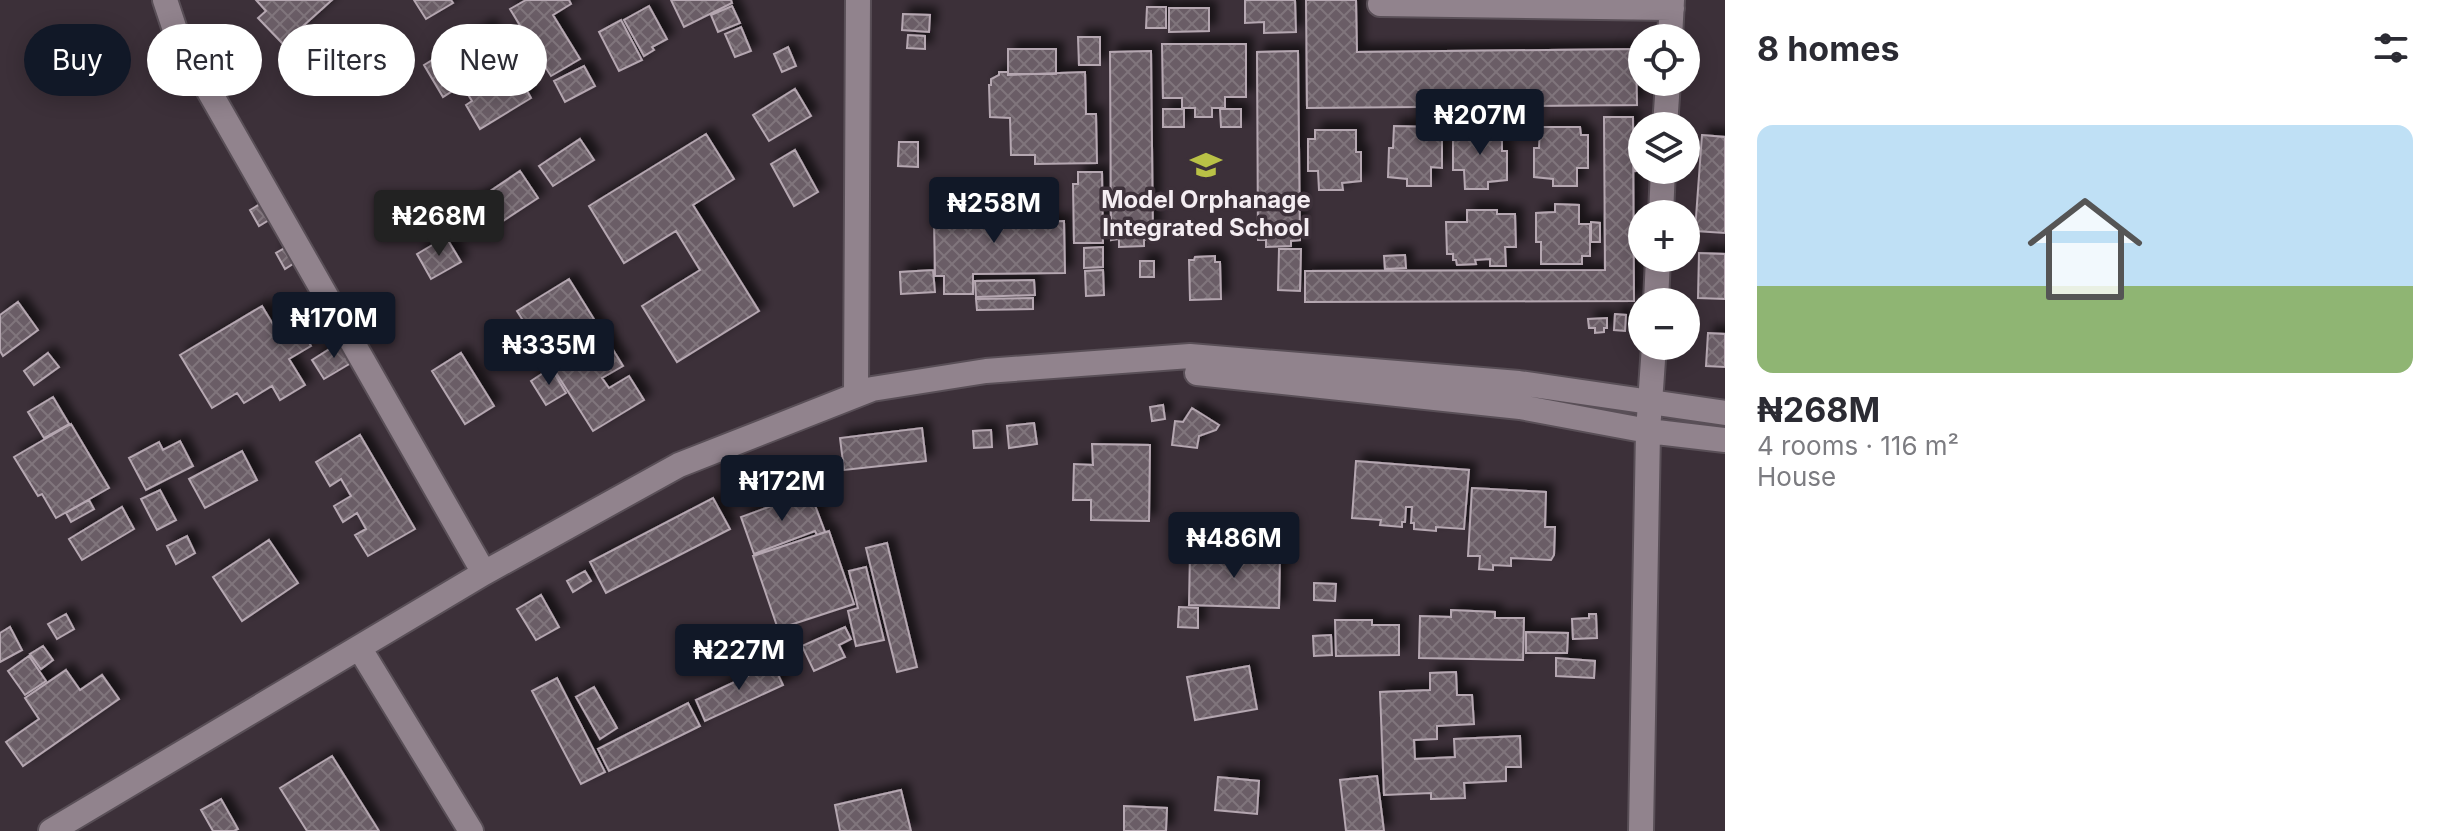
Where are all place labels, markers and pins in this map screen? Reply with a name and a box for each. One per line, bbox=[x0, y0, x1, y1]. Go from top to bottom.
pin: ₦207M bbox=[1424, 89, 1536, 157]
school or university icon: Model Orphanage Integrated School bbox=[1189, 148, 1223, 182]
pin: ₦258M bbox=[938, 177, 1050, 245]
place label: Model Orphanage Integrated School bbox=[1101, 185, 1311, 242]
pin: ₦268M bbox=[383, 190, 495, 258]
pin: ₦170M bbox=[278, 292, 390, 360]
pin: ₦335M bbox=[493, 319, 605, 387]
pin: ₦172M bbox=[726, 455, 838, 523]
pin: ₦486M bbox=[1178, 512, 1290, 580]
pin: ₦227M bbox=[683, 624, 795, 692]

